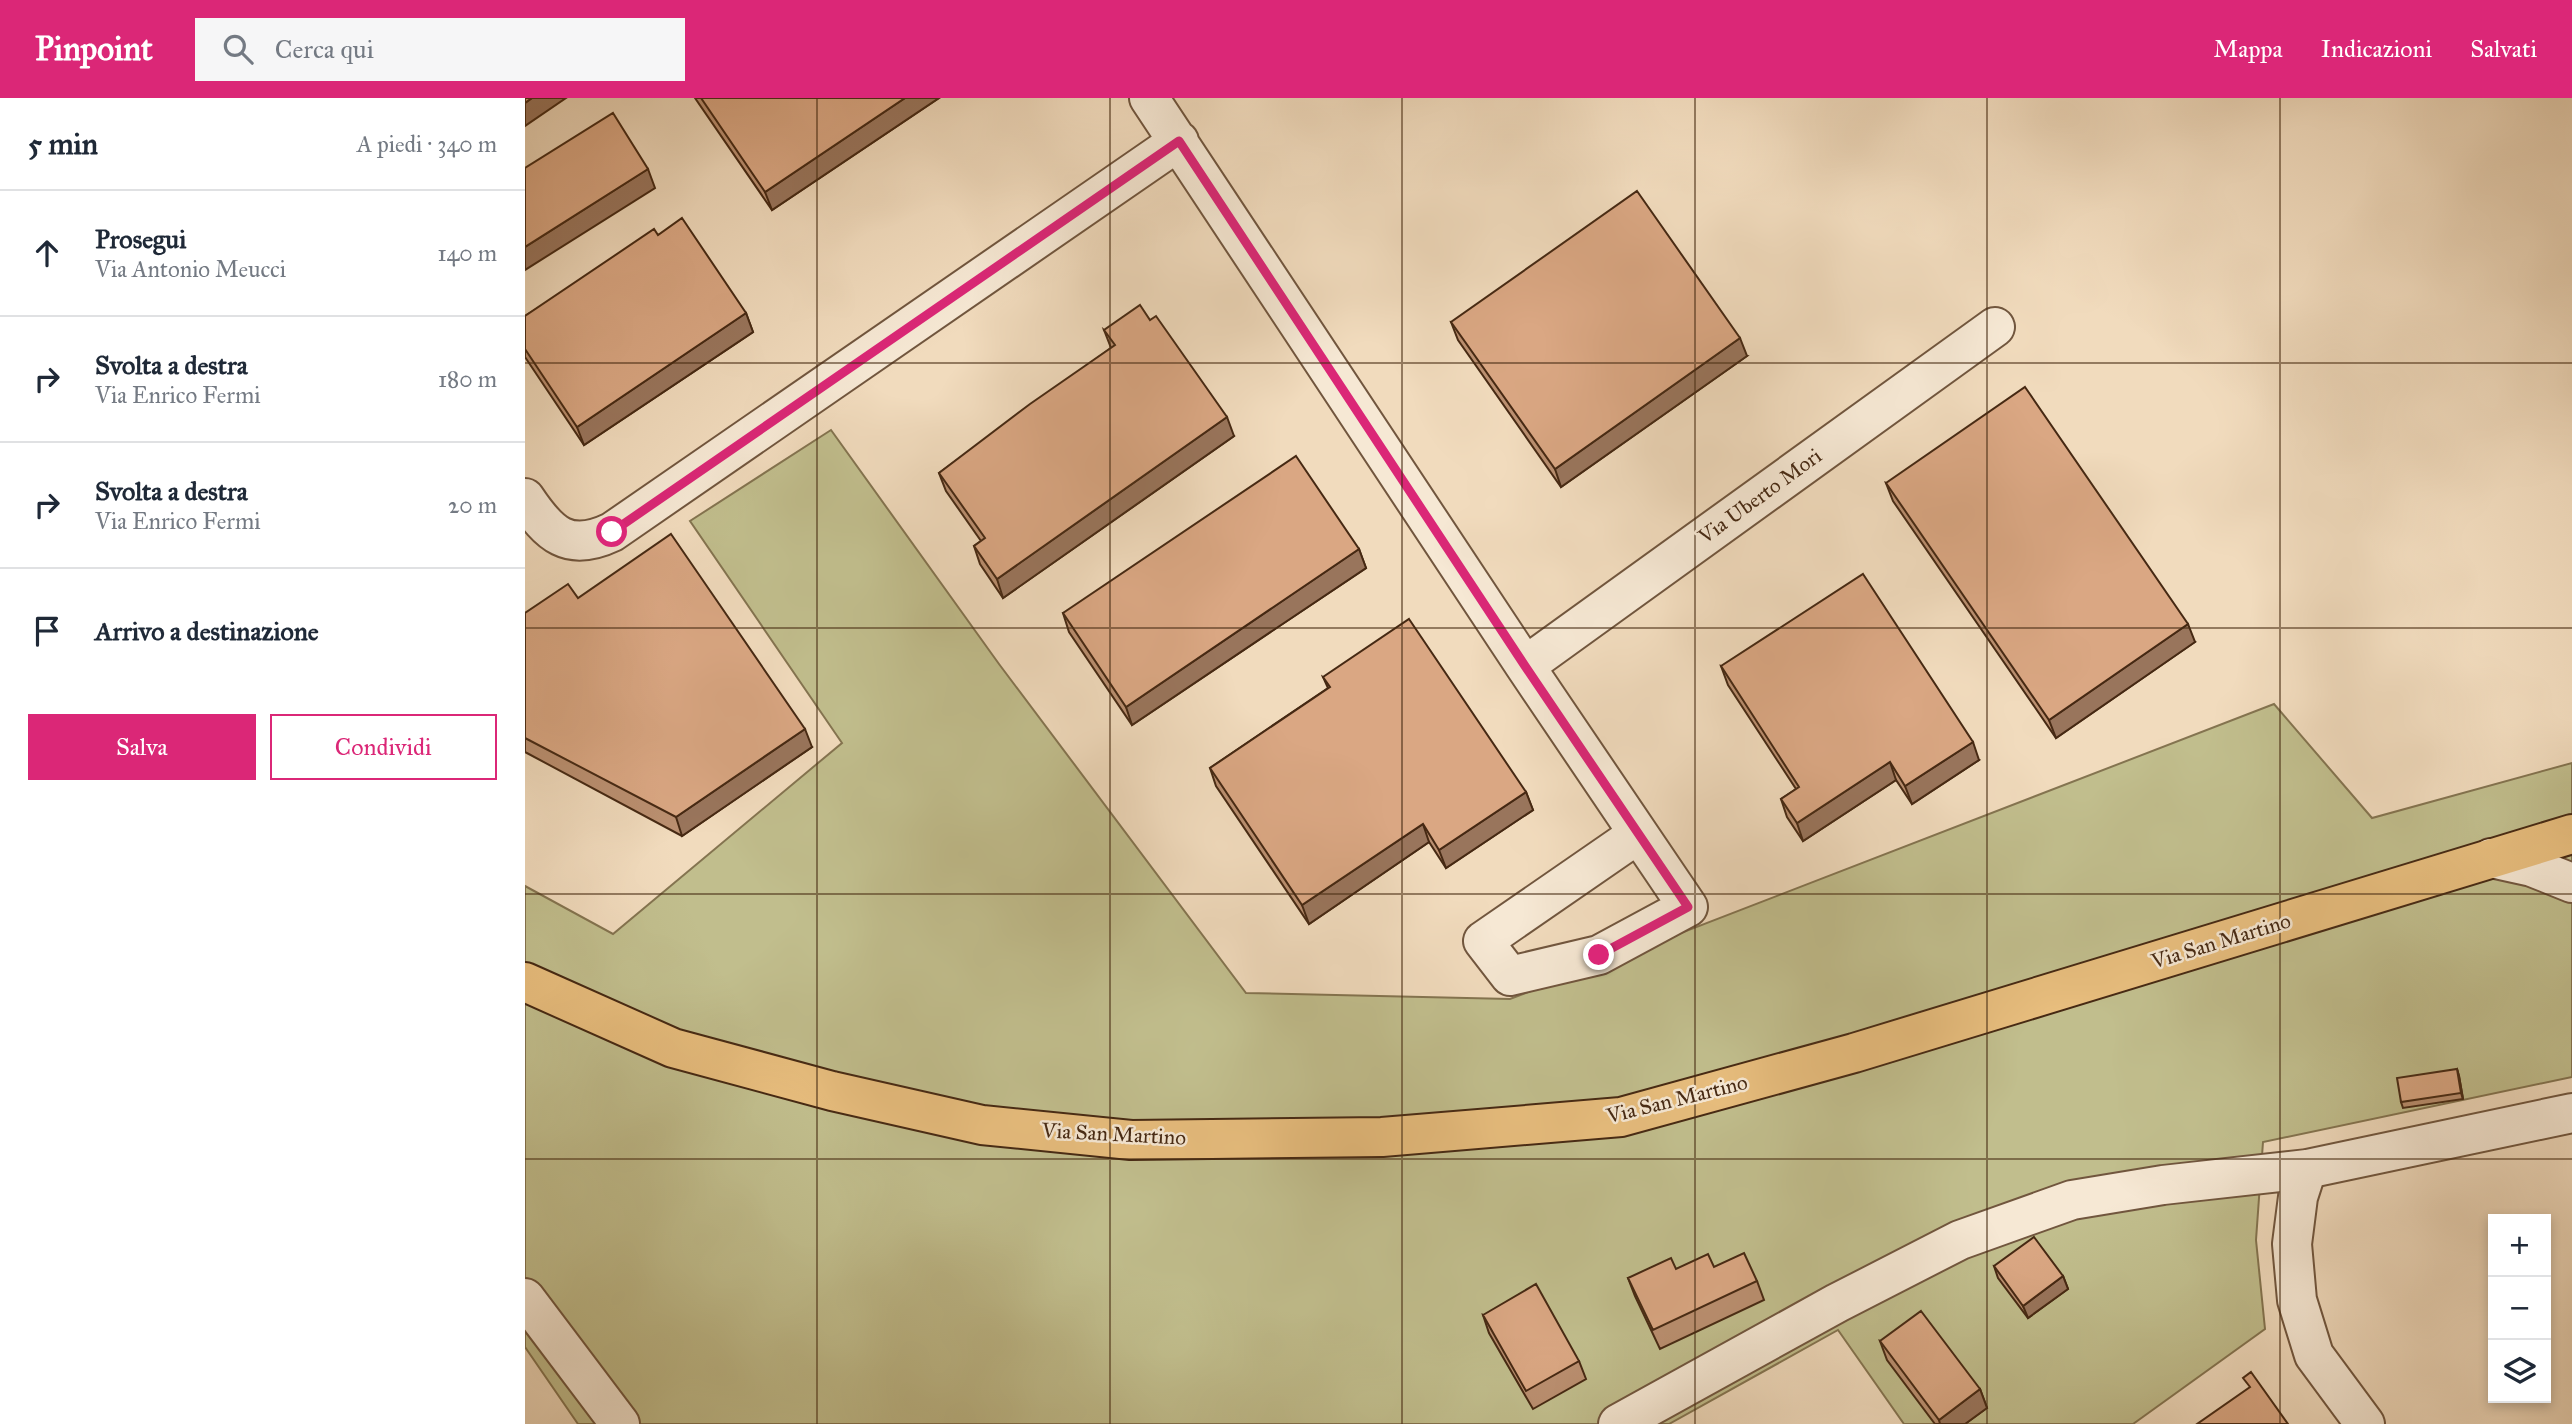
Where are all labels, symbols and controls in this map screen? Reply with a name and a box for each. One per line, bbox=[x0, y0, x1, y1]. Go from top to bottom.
search box bbox=[195, 18, 685, 81]
text: Pinpoint bbox=[35, 29, 153, 69]
icon: search bbox=[219, 30, 257, 68]
text: Cerca qui bbox=[275, 33, 374, 65]
text: Mappa bbox=[2214, 34, 2283, 64]
text: Indicazioni bbox=[2321, 34, 2432, 64]
text: Salvati bbox=[2470, 34, 2537, 64]
text: 5 min bbox=[28, 126, 98, 162]
text: A piedi · 340 m bbox=[357, 130, 497, 158]
text: Prosegui bbox=[95, 223, 186, 255]
icon: ahead bbox=[28, 234, 66, 272]
text: 140 m bbox=[437, 239, 497, 267]
text: Via Antonio Meucci bbox=[95, 255, 286, 283]
text: Svolta a destra bbox=[95, 349, 248, 381]
icon: right bbox=[28, 360, 66, 398]
text: 180 m bbox=[438, 365, 497, 393]
text: Via Enrico Fermi bbox=[95, 381, 261, 409]
street label: Via Uberto Mori bbox=[1693, 442, 1827, 550]
text: Svolta a destra bbox=[95, 475, 248, 507]
icon: right bbox=[28, 486, 66, 524]
text: 20 m bbox=[448, 491, 497, 519]
text: Via Enrico Fermi bbox=[95, 507, 261, 535]
route start bbox=[596, 516, 627, 547]
icon: arrive bbox=[28, 612, 66, 650]
text: Arrivo a destinazione bbox=[95, 615, 319, 647]
button: Salva bbox=[28, 714, 256, 780]
button: Condividi bbox=[270, 714, 497, 780]
street label: Via San Martino bbox=[2147, 907, 2294, 975]
route end bbox=[1583, 939, 1614, 970]
street label: Via San Martino bbox=[1603, 1069, 1750, 1129]
street label: Via San Martino bbox=[1040, 1117, 1187, 1151]
map controls bbox=[2488, 1214, 2551, 1403]
button: + bbox=[2488, 1214, 2551, 1277]
button: − bbox=[2488, 1277, 2551, 1340]
button: layers bbox=[2488, 1340, 2551, 1403]

